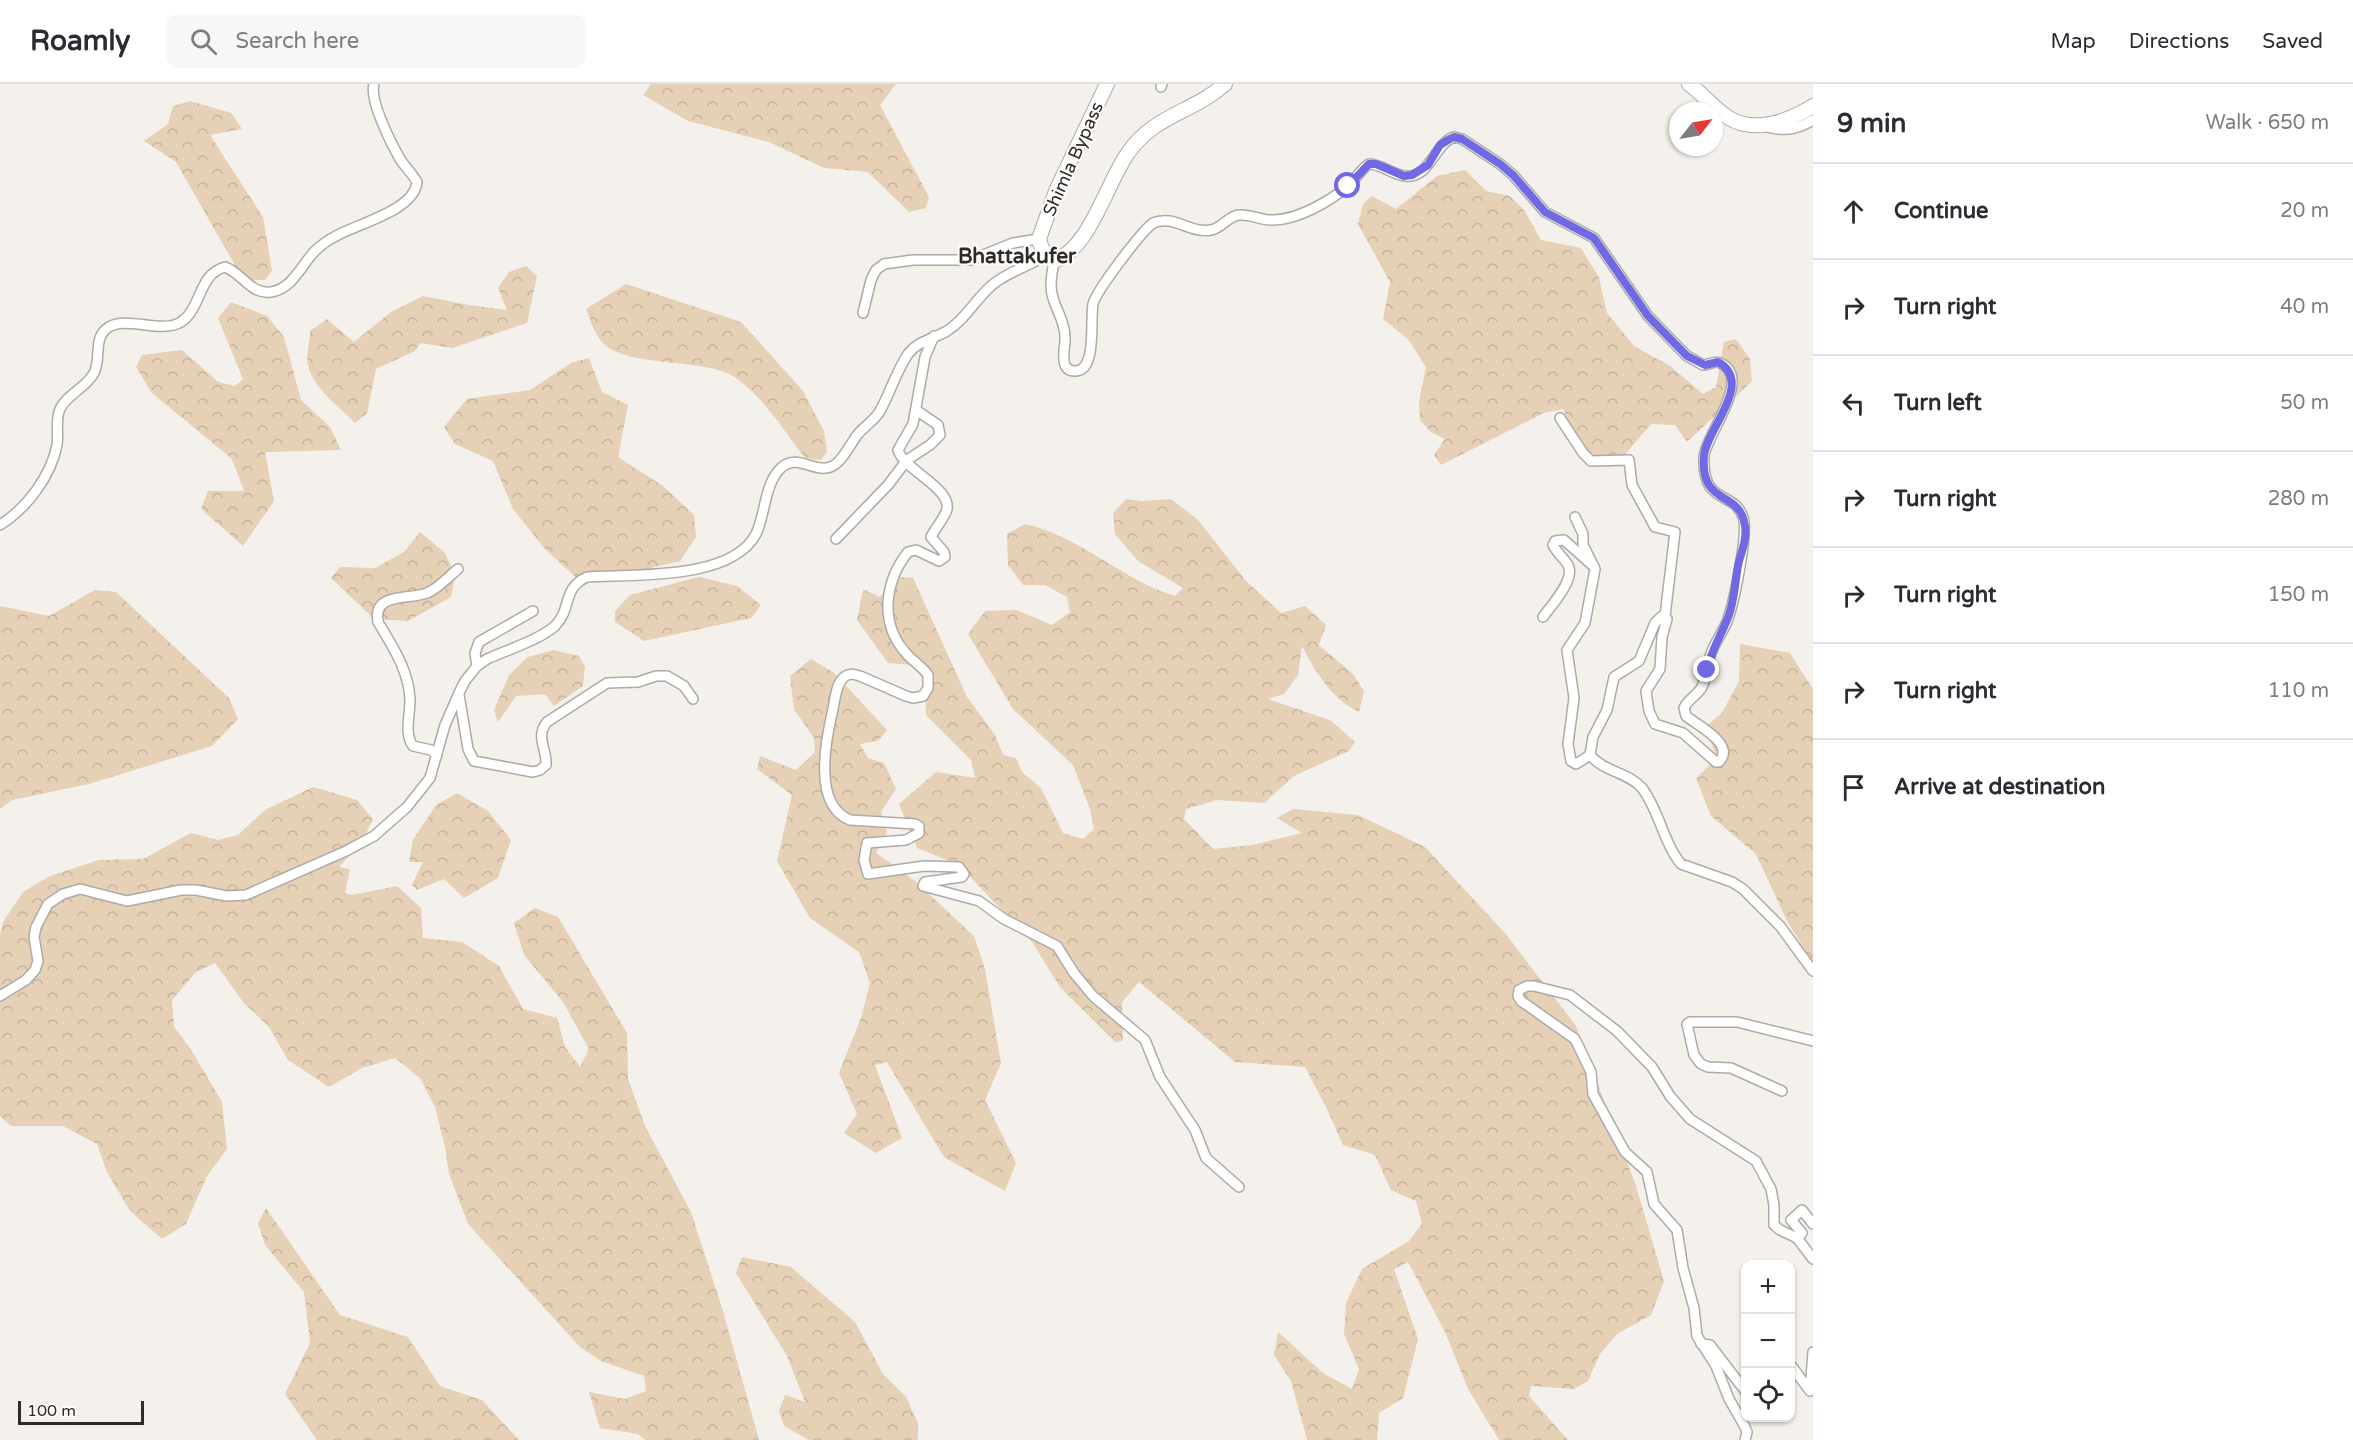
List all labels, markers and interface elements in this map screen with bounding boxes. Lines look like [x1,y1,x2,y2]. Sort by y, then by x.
search box [166,14,586,68]
text: Roamly [30,24,130,58]
icon: search [187,25,220,58]
text: Search here [235,28,359,54]
text: Map [2050,29,2096,54]
text: Directions [2129,29,2229,54]
text: Saved [2262,29,2323,54]
street label: Shimla Bypass [1038,98,1108,220]
north arrow [1669,102,1723,156]
text: 9 min [1837,108,1906,139]
text: Walk · 650 m [2206,111,2329,135]
route start [1334,172,1360,198]
icon: ahead [1837,195,1870,228]
text: Continue [1894,198,1989,224]
text: 20 m [2280,199,2329,223]
district label: Bhattakufer [958,244,1077,269]
icon: right [1837,291,1870,324]
text: Turn right [1894,294,1996,320]
text: 40 m [2280,295,2329,319]
icon: left [1837,387,1870,420]
text: Turn left [1894,390,1982,416]
text: 50 m [2280,391,2329,415]
icon: right [1837,483,1870,516]
text: Turn right [1894,486,1996,512]
text: 280 m [2268,487,2329,511]
icon: right [1837,579,1870,612]
text: Turn right [1894,582,1996,608]
text: 150 m [2268,583,2329,607]
route end [1693,656,1719,682]
icon: right [1837,675,1870,708]
text: Turn right [1894,678,1996,704]
text: 110 m [2268,679,2329,703]
icon: arrive [1837,771,1870,804]
text: Arrive at destination [1894,774,2105,800]
map controls [1741,1260,1795,1422]
button: + [1741,1260,1795,1314]
button: − [1741,1314,1795,1368]
button: locate [1741,1368,1795,1422]
scale bar [18,1398,144,1426]
text: 100 m [27,1401,76,1421]

